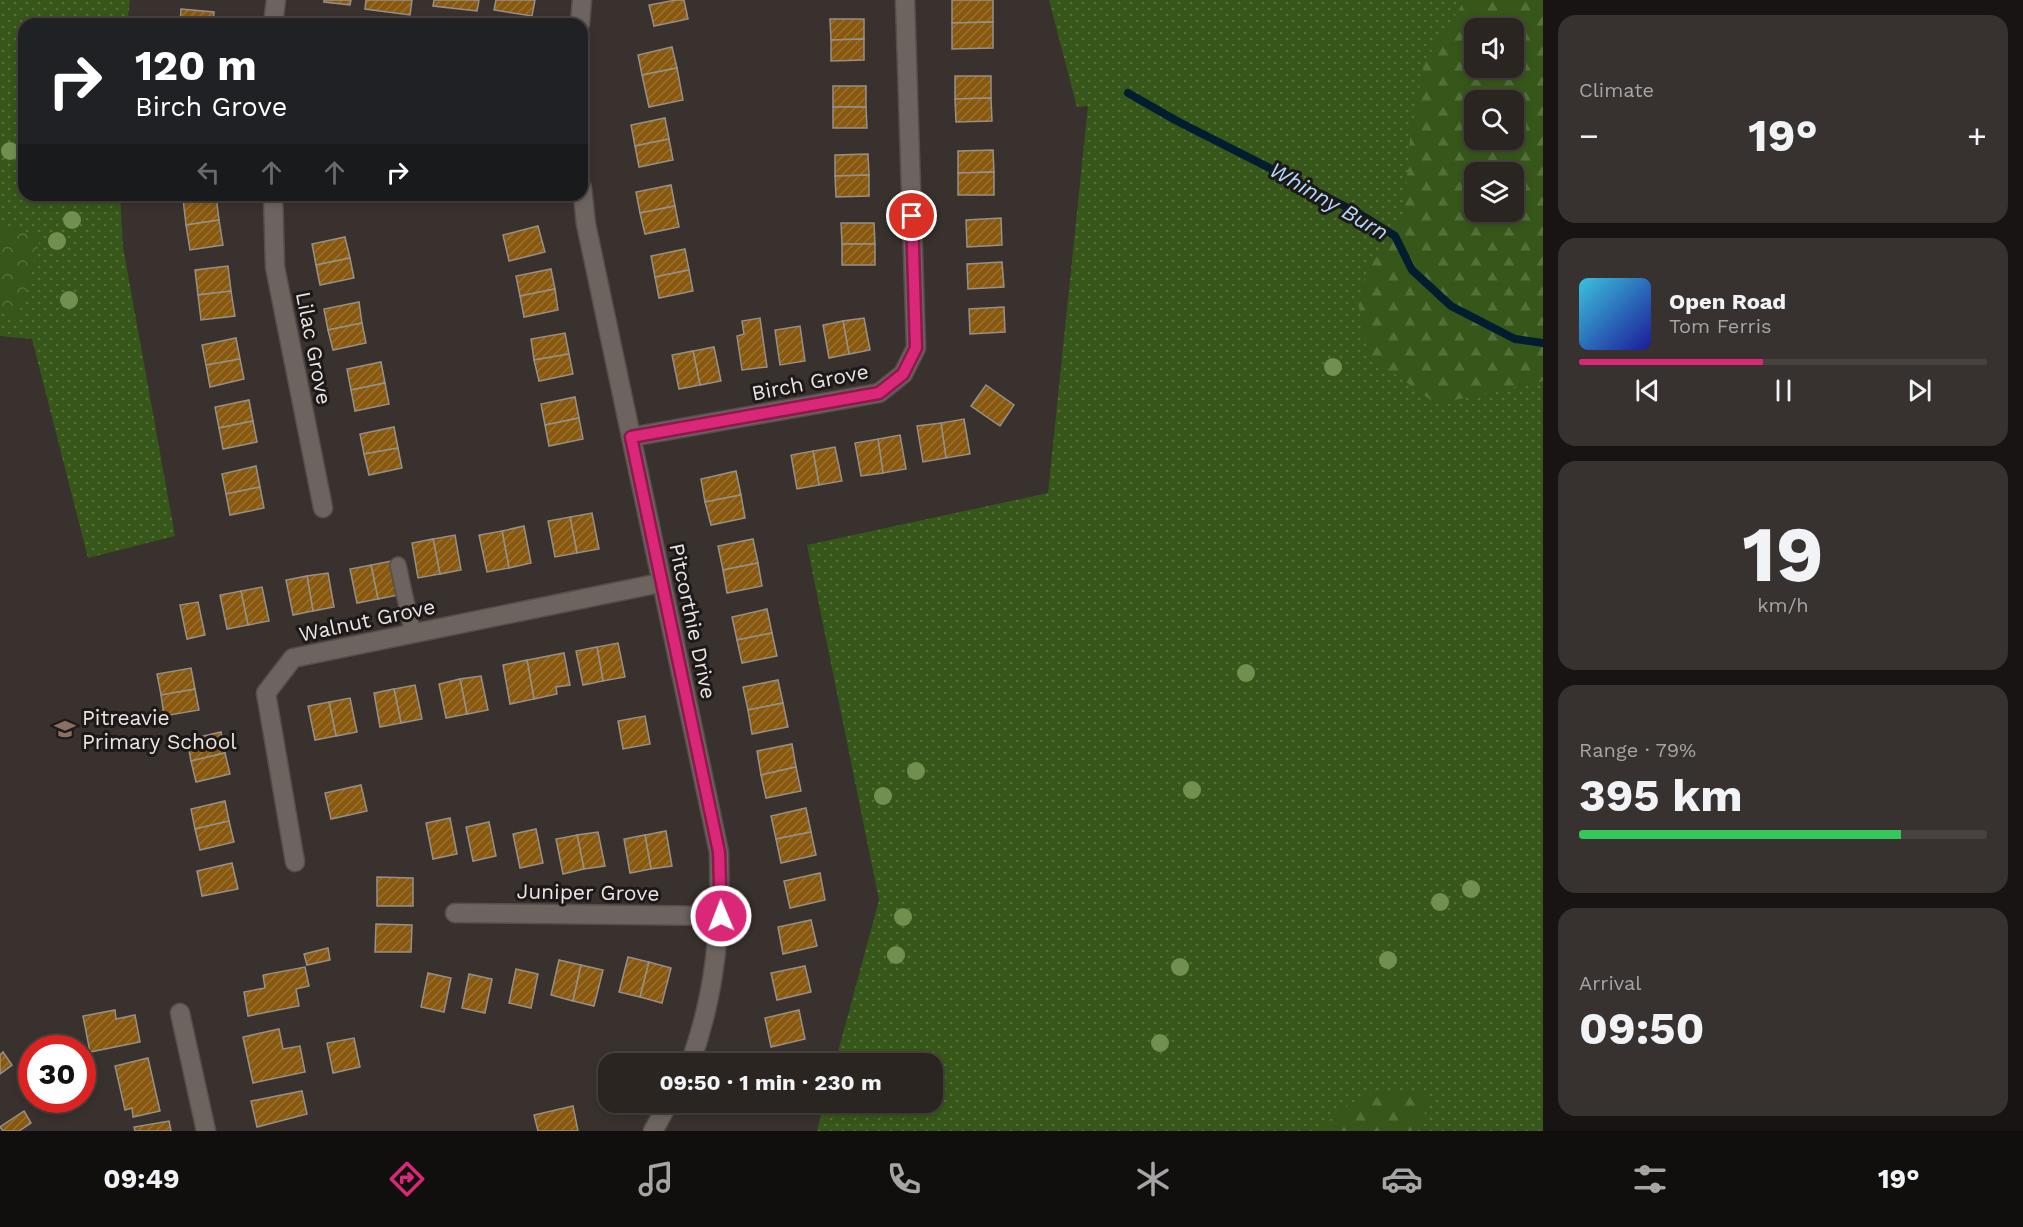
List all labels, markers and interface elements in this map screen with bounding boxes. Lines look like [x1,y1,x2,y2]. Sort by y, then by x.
map controls [1464,18,1524,222]
button: sound [1464,18,1524,78]
text: 120 m [135,41,257,90]
icon: right [36,42,114,120]
text: Climate [1579,78,1654,102]
button: search [1464,90,1524,150]
text: Birch Grove [135,91,287,123]
text: 19° [1748,109,1818,162]
text: − [1579,116,1599,155]
text: + [1967,116,1987,155]
icon: left [192,156,225,189]
icon: ahead [255,156,288,189]
icon: ahead [318,156,351,189]
icon: right [381,156,414,189]
water label: Whinny Burn [1265,157,1393,245]
button: layers [1464,162,1524,222]
pin [886,190,937,241]
icon: arrive [895,199,928,232]
street label: Lilac Grove [291,289,337,407]
text: Open Road [1669,289,1786,314]
text: Tom Ferris [1669,314,1772,338]
street label: Birch Grove [749,358,871,406]
icon: previous [1631,374,1664,407]
icon: pause [1767,374,1800,407]
icon: next [1903,374,1936,407]
text: 19 [1742,508,1824,600]
street label: Pitcorthie Drive [664,541,722,701]
street label: Walnut Grove [297,593,437,647]
text: km/h [1757,593,1809,617]
place label: Pitreavie Primary School [82,705,237,754]
school or university icon: Pitreavie Primary School [53,717,77,741]
text: Range · 79% [1579,738,1696,762]
text: 395 km [1579,769,1743,822]
street label: Juniper Grove [516,878,660,906]
position arrow [689,884,753,948]
text: Arrival [1579,971,1641,995]
text: 09:50 [1579,1002,1705,1055]
speed limit sign: 30 [18,1035,96,1113]
text: 09:50 · 1 min · 230 m [659,1070,882,1095]
icon: directions [386,1158,428,1200]
icon: music [635,1158,677,1200]
icon: phone [883,1158,925,1200]
icon: climate [1132,1158,1174,1200]
icon: car [1381,1158,1423,1200]
icon: filters [1629,1158,1671,1200]
text: 09:49 [103,1163,180,1195]
text: 19° [1878,1163,1920,1195]

